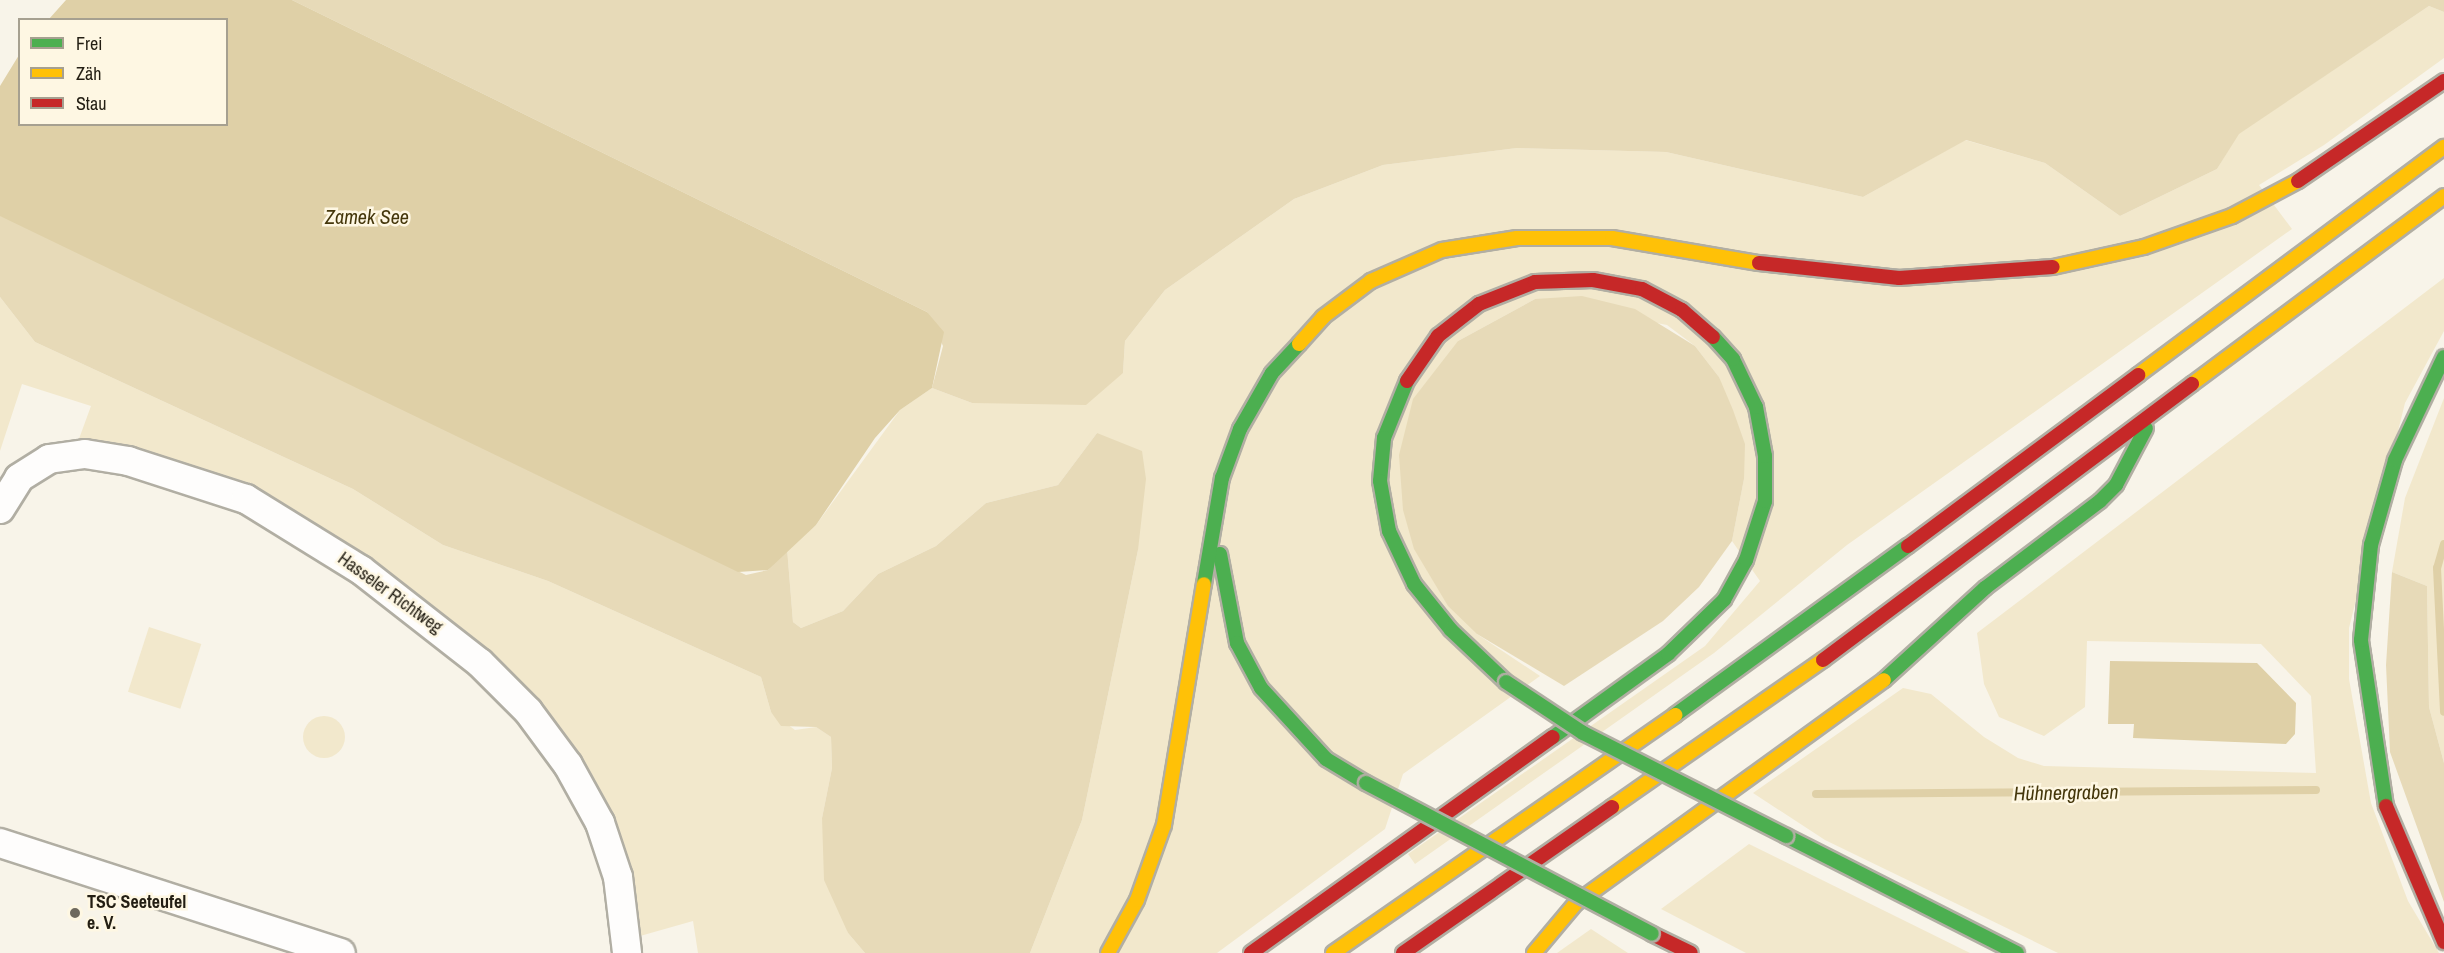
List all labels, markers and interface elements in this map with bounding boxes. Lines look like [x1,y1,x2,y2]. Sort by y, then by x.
legend [18,18,228,126]
text: Frei [76,31,102,56]
text: Zäh [76,61,101,86]
text: Stau [76,91,106,116]
water label: Zamek See [325,204,409,228]
street label: Hasseler Richtweg [334,548,446,638]
water label: Hühnergraben [2013,779,2119,805]
place label: TSC Seeteufel e. V. [87,892,186,934]
marker: TSC Seeteufel e. V. [68,906,82,920]

